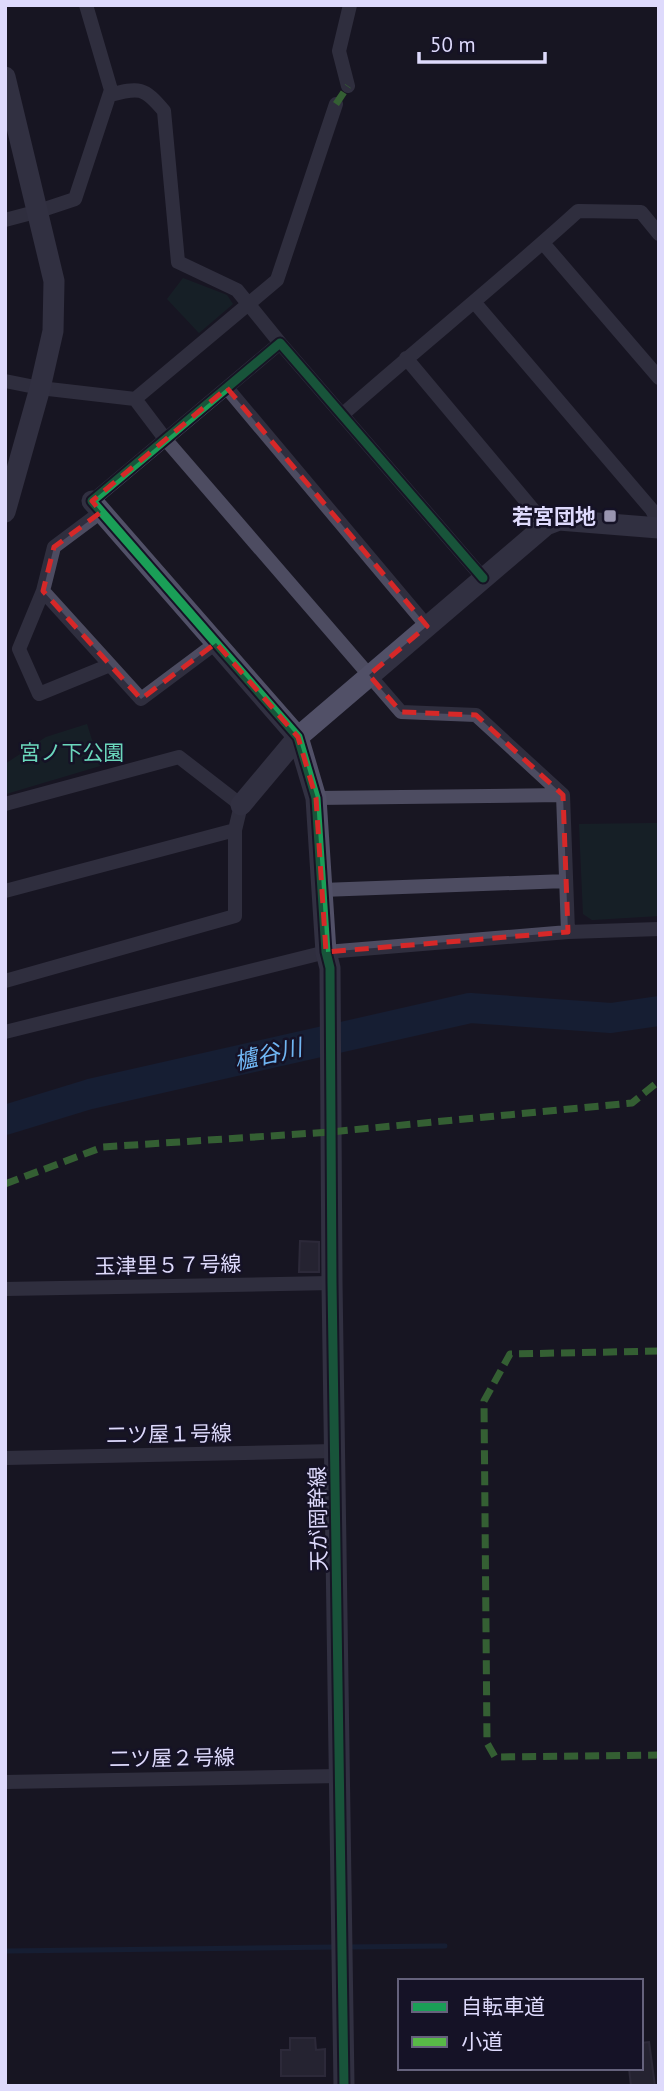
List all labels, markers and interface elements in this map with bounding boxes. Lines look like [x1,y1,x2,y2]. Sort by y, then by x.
scale bar [419,21,545,65]
text: 50 m [430,31,476,58]
place label: 若宮団地 [512,503,596,530]
marker: 若宮団地 [602,508,618,524]
park label: 宮ノ下公園 [20,739,125,766]
water label: 櫨谷川 [231,1031,308,1076]
street label: 玉津里５７号線 [94,1250,242,1280]
street label: 二ツ屋１号線 [106,1419,232,1449]
street label: 天が岡幹線 [304,1466,332,1572]
street label: 二ツ屋２号線 [109,1743,235,1773]
legend [398,1979,643,2070]
text: 自転車道 [461,1993,545,2020]
text: 小道 [461,2028,503,2055]

